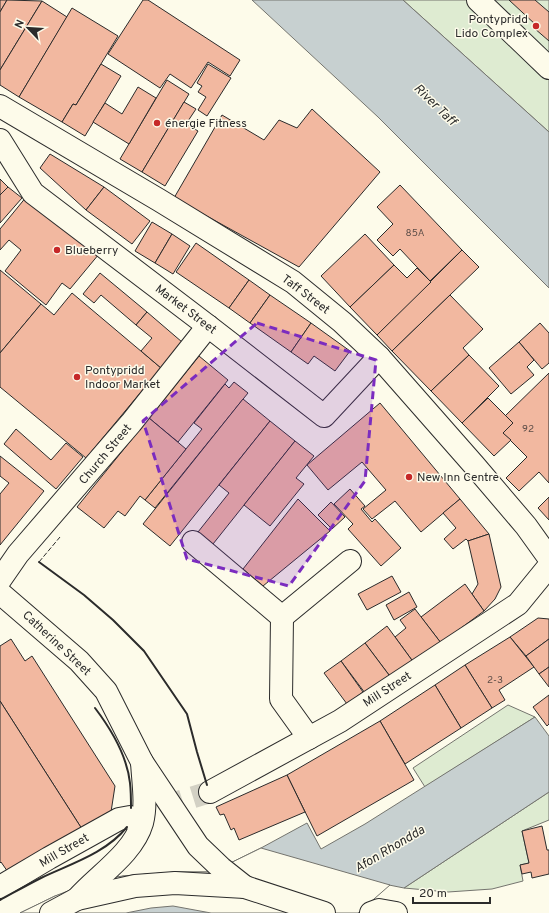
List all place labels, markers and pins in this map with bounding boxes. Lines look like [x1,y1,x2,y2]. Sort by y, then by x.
place label: Pontypridd Lido Complex [455,12,528,42]
marker: Pontypridd Lido Complex [531,21,541,31]
place label: énergie Fitness [165,116,247,132]
marker: énergie Fitness [152,118,162,128]
place label: Blueberry [65,243,118,259]
marker: Blueberry [52,245,62,255]
place label: Pontypridd Indoor Market [85,363,160,393]
marker: Pontypridd Indoor Market [72,372,82,382]
place label: New Inn Centre [417,470,499,486]
marker: New Inn Centre [404,472,414,482]

